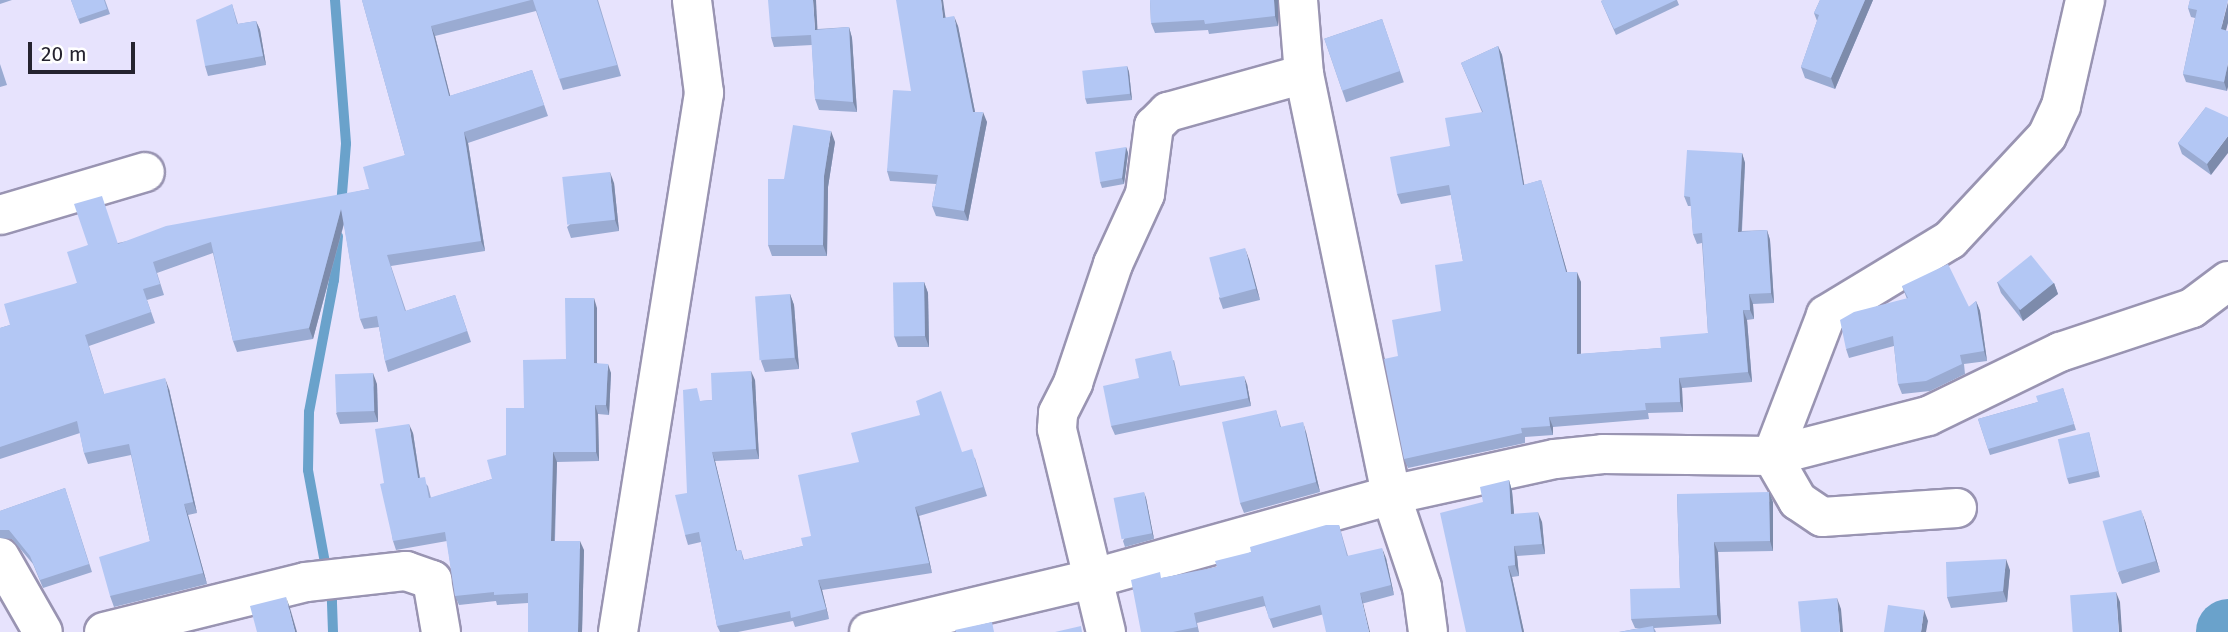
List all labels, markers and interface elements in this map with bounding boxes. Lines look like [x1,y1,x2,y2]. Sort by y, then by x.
scale bar [32,28,138,72]
text: 20 m [41,41,87,67]

